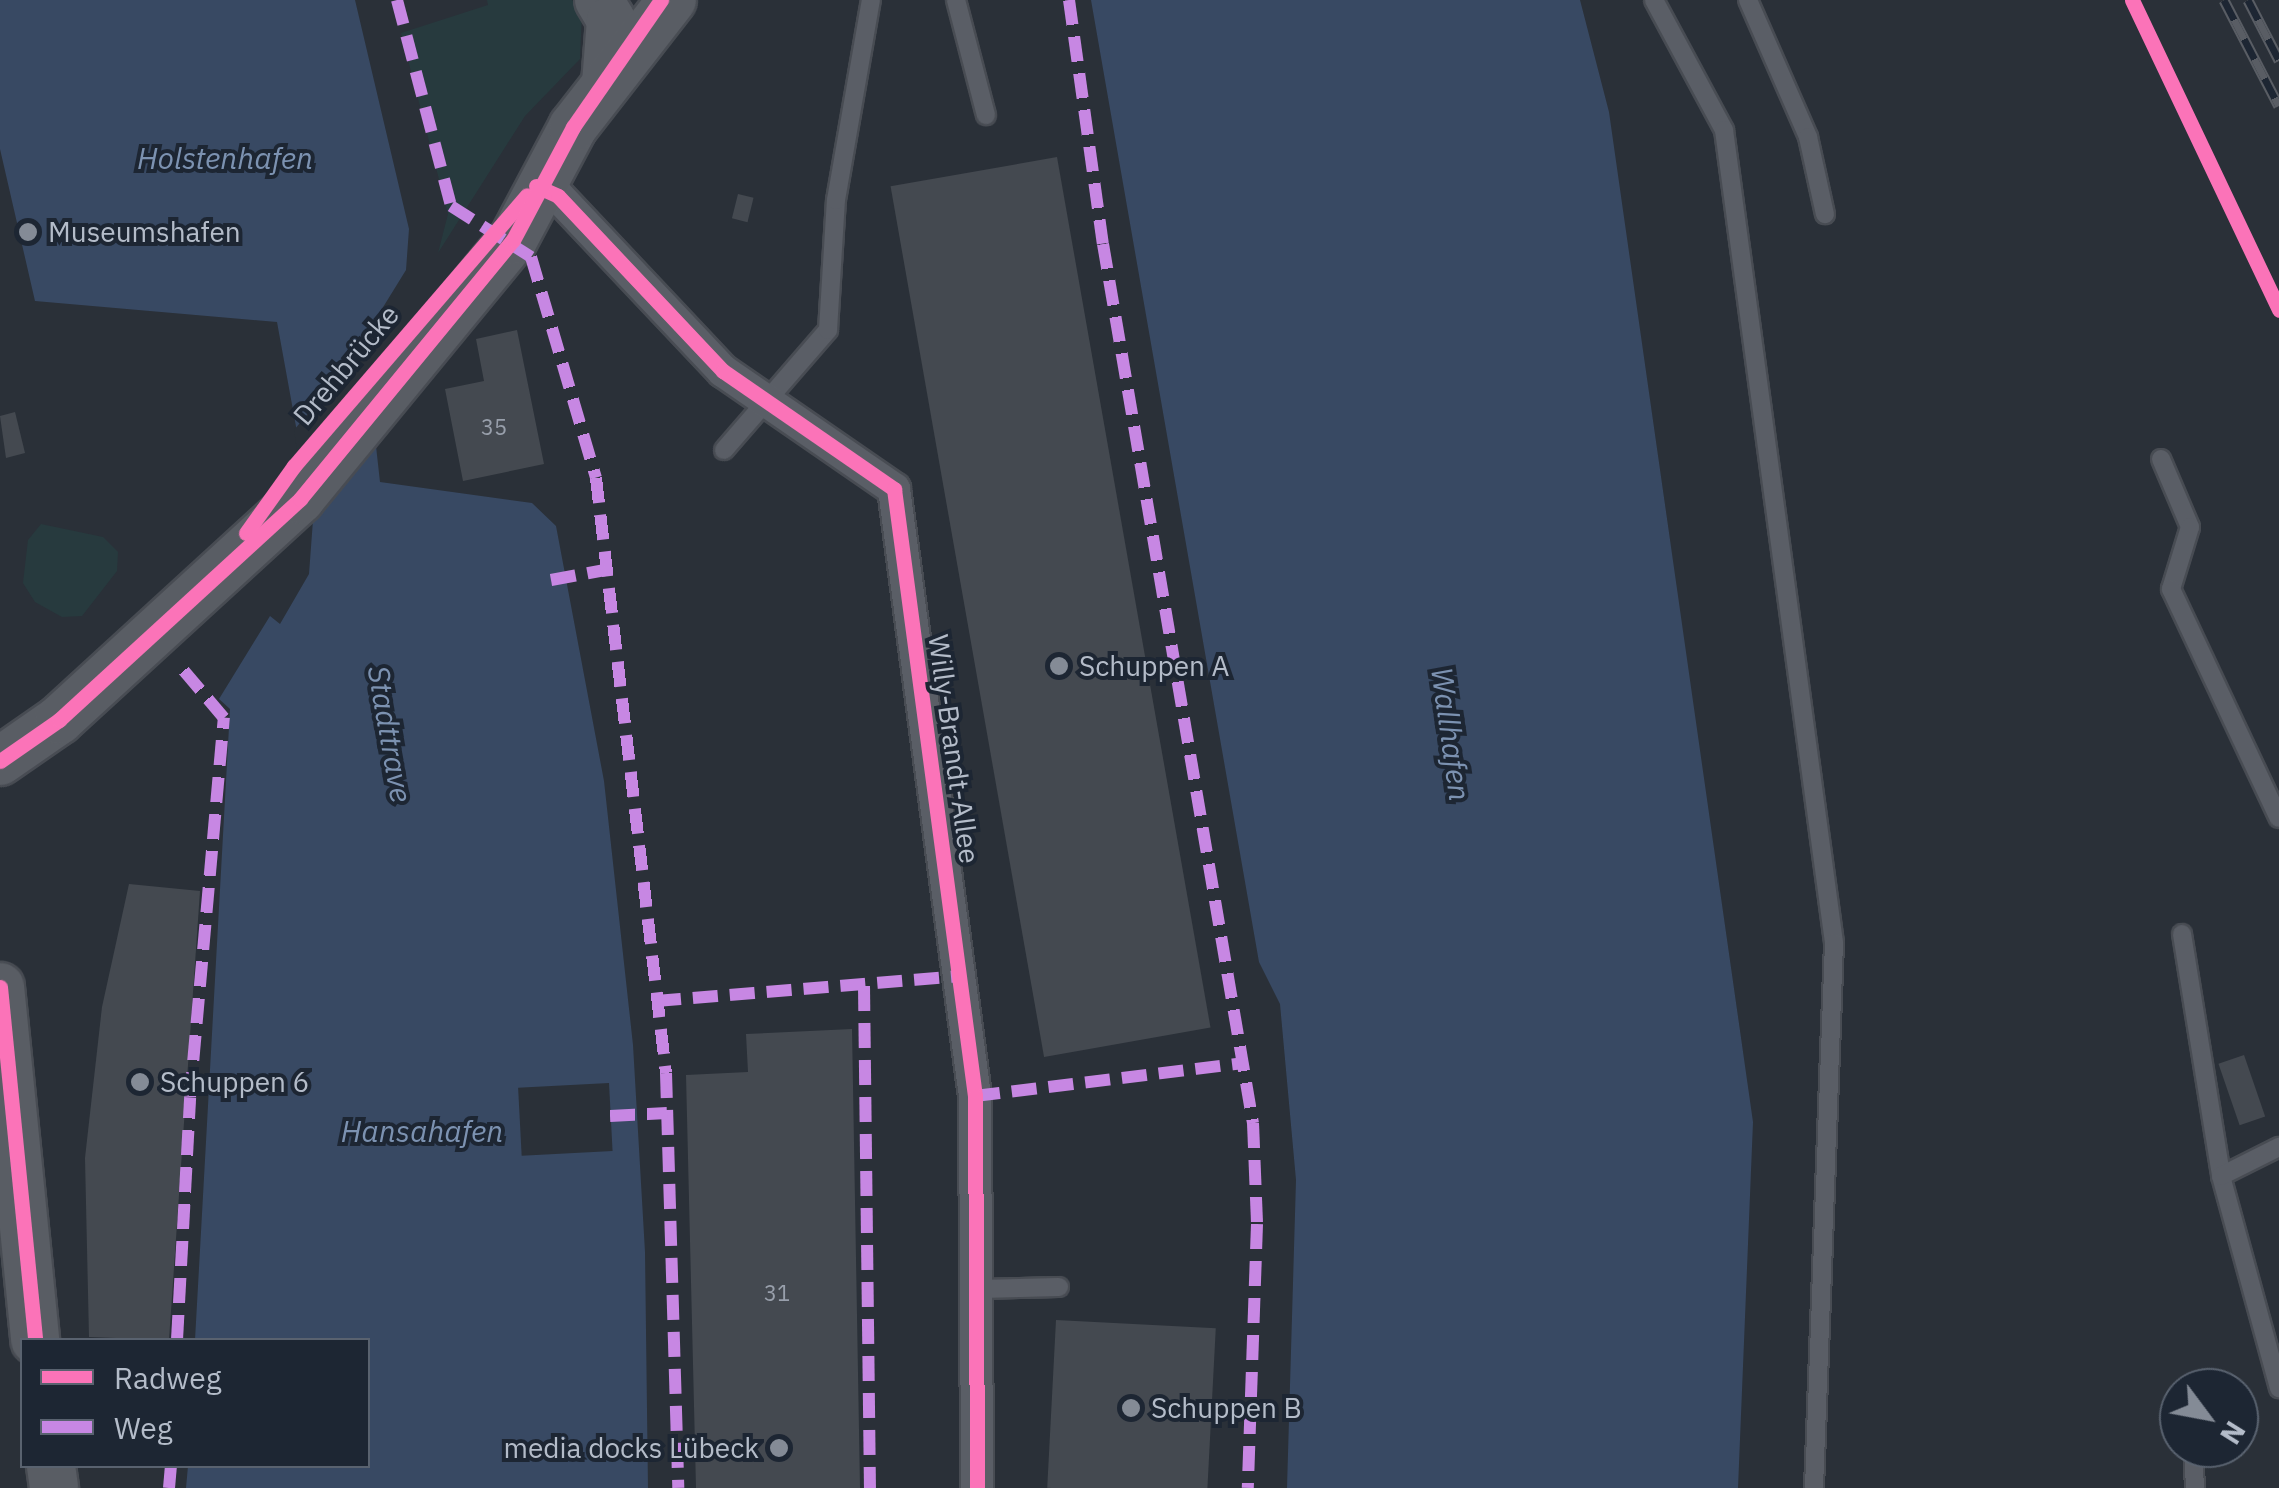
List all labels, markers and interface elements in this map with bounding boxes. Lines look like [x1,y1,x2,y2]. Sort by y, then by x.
water label: Holstenhafen [137,140,313,176]
place label: Museumshafen [48,215,241,249]
marker: Museumshafen [17,221,39,243]
street label: Drehbrücke [286,298,406,432]
house number: 35 [481,414,507,440]
street label: Willy-Brandt-Allee [921,632,987,866]
place label: Schuppen A [1079,649,1229,683]
marker: Schuppen A [1048,655,1070,677]
water label: Stadttrave [360,663,420,805]
water label: Wallhafen [1424,665,1478,803]
place label: Schuppen 6 [160,1065,309,1099]
marker: Schuppen 6 [129,1071,151,1093]
water label: Hansahafen [341,1113,503,1149]
house number: 31 [764,1280,790,1306]
legend [20,1338,370,1468]
text: Radweg [114,1358,222,1397]
north arrow [2159,1368,2259,1468]
place label: Schuppen B [1151,1391,1302,1425]
marker: Schuppen B [1120,1397,1142,1419]
text: Weg [114,1408,173,1447]
text: N [2212,1415,2254,1452]
place label: media docks Lübeck [504,1431,759,1465]
marker: media docks Lübeck [768,1437,790,1459]

